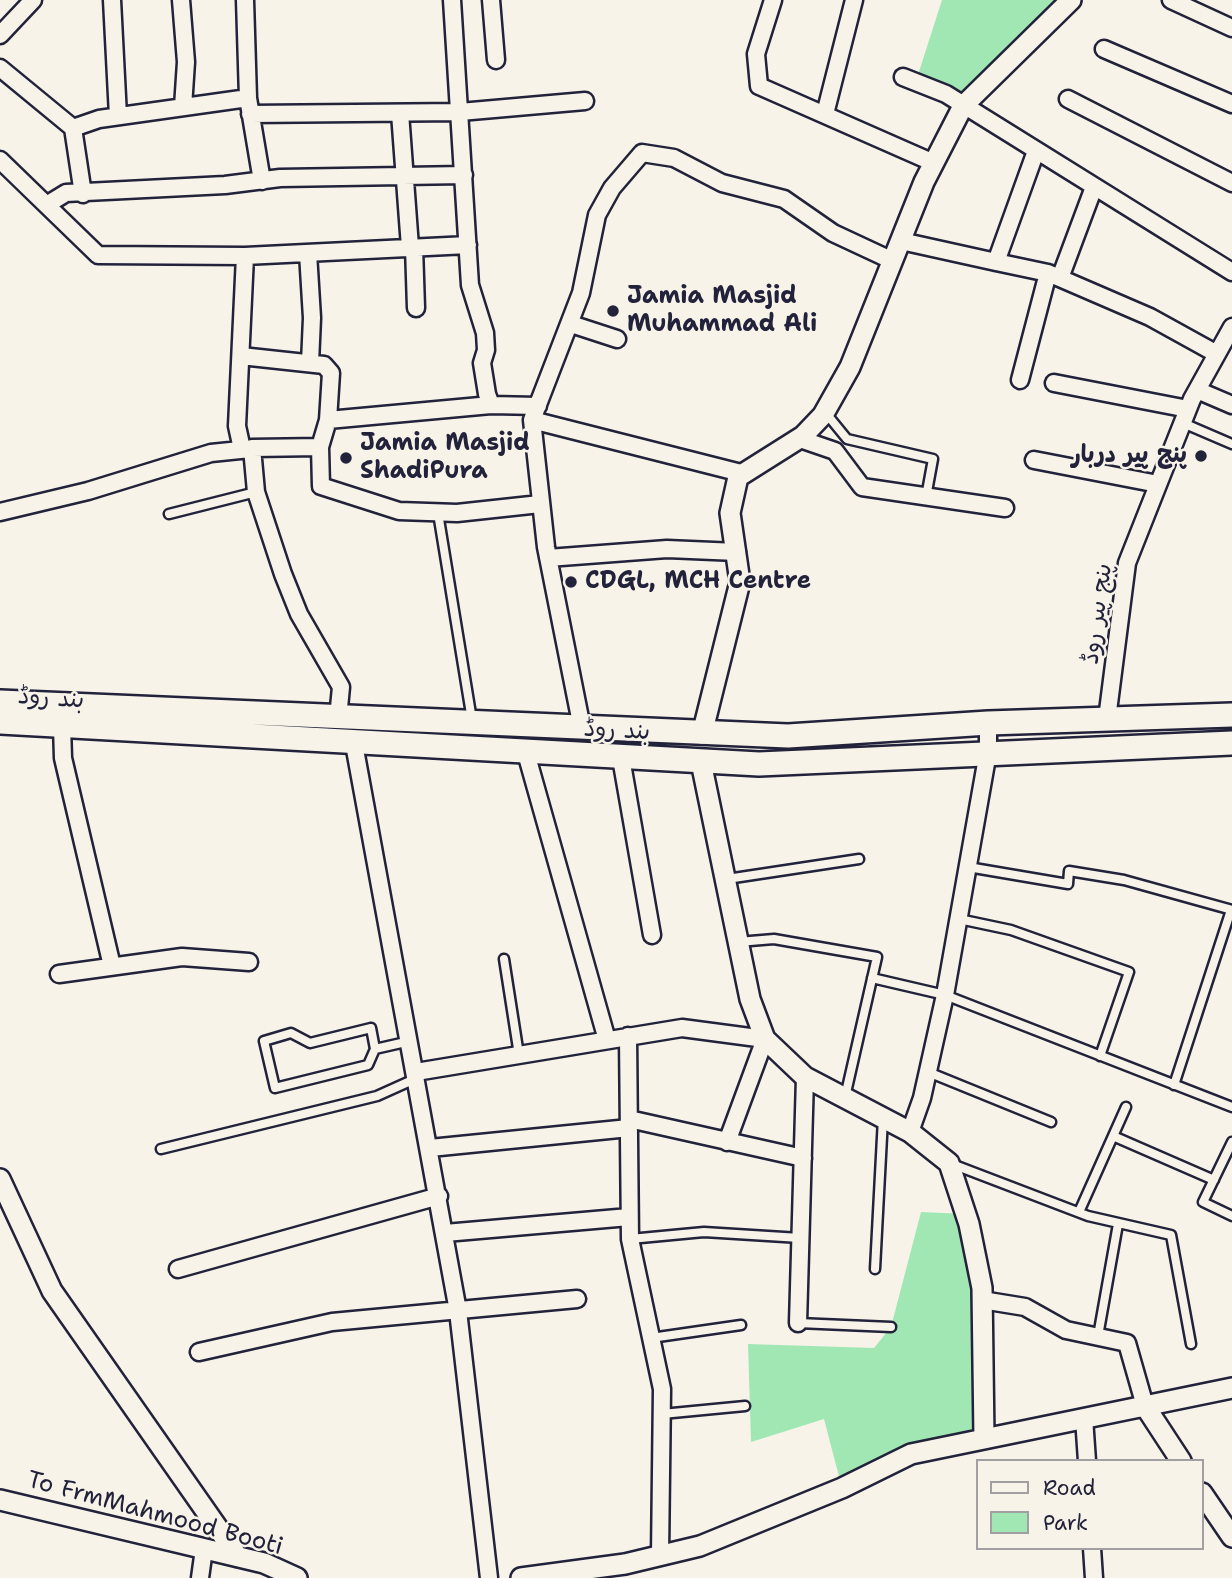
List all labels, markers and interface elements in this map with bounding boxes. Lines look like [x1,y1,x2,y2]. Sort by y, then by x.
place label: Jamia Masjid Muhammad Ali [627,283,817,339]
marker: Jamia Masjid Muhammad Ali [605,303,621,319]
place label: Jamia Masjid ShadiPura [360,430,530,486]
place label: پنج پیر دربار [1072,442,1187,470]
marker: پنج پیر دربار [1193,448,1209,464]
marker: Jamia Masjid ShadiPura [338,450,354,466]
street label: پنج پیر روڈ [1077,562,1119,666]
place label: CDGL, MCH Centre [585,568,811,596]
marker: CDGL, MCH Centre [563,574,579,590]
street label: بند روڈ [17,682,85,716]
street label: بند روڈ [583,715,651,747]
legend [976,1459,1204,1550]
street label: To FrmMahmood Booti [24,1466,286,1562]
text: Road [1043,1474,1096,1502]
text: Park [1043,1509,1088,1537]

